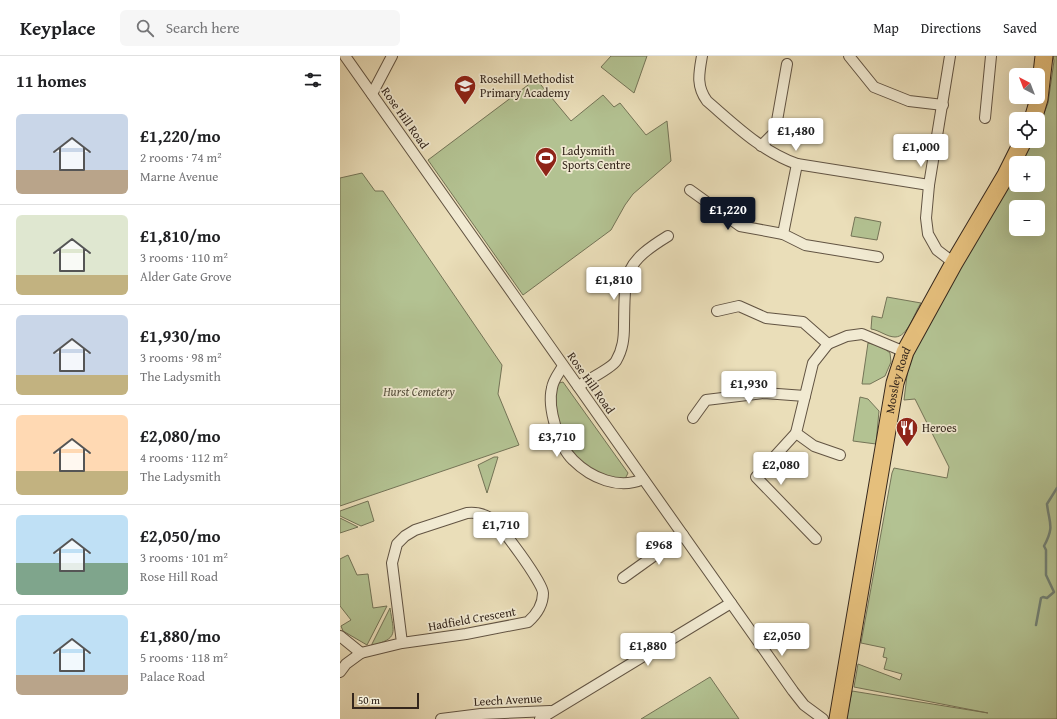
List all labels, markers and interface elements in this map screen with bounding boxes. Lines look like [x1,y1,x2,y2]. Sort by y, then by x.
search box [120,10,400,46]
text: Keyplace [20,14,96,42]
icon: search [134,17,156,39]
text: Search here [166,17,240,38]
text: Map [873,18,899,38]
text: Directions [921,18,981,38]
text: Saved [1003,18,1037,38]
text: 11 homes [16,68,87,93]
north arrow [1009,68,1045,104]
map controls [1009,68,1045,236]
icon: filters [302,69,324,91]
place label: Rosehill Methodist Primary Academy [480,70,575,101]
school or university icon: Rosehill Methodist Primary Academy [452,73,478,106]
street label: Rose Hill Road [378,83,433,153]
button: locate [1009,112,1045,148]
pin: £1,480 [763,118,829,152]
text: £1,480 [777,121,815,140]
text: £1,220/mo [140,123,221,148]
icon: home [48,130,96,178]
pin: £1,000 [888,134,954,168]
text: £1,000 [902,137,940,156]
place label: Ladysmith Sports Centre [562,142,631,173]
sports icon: Ladysmith Sports Centre [533,145,559,178]
text: 2 rooms · 74 m² [140,148,222,167]
button: + [1009,156,1045,192]
text: Marne Avenue [140,167,218,186]
pin: £1,220 [695,197,761,231]
text: £1,220 [709,200,747,219]
button: − [1009,200,1045,236]
text: £1,810/mo [140,223,221,248]
icon: home [48,231,96,279]
text: 3 rooms · 110 m² [140,248,228,267]
text: Alder Gate Grove [140,267,232,286]
pin: £1,810 [581,267,647,301]
text: £1,810 [595,270,633,289]
text: £1,930/mo [140,323,221,348]
icon: home [48,331,96,379]
street label: Mossley Road [881,343,915,415]
text: 3 rooms · 98 m² [140,348,222,367]
street label: Rose Hill Road [564,348,619,418]
text: The Ladysmith [140,367,221,386]
pin: £1,930 [716,371,782,405]
text: £1,930 [730,374,768,393]
park label: Hurst Cemetery [382,383,455,400]
restaurant icon: Heroes [894,415,920,448]
place label: Heroes [922,419,957,436]
text: £2,080/mo [140,423,221,448]
pin: £3,710 [524,424,590,458]
text: £3,710 [538,427,576,446]
icon: home [48,431,96,479]
text: 4 rooms · 112 m² [140,448,228,467]
pin: £2,080 [748,452,814,486]
text: £2,080 [762,455,800,474]
text: The Ladysmith [140,467,221,486]
pin: £1,710 [468,512,534,546]
text: £1,710 [482,515,520,534]
text: £2,050/mo [140,523,221,548]
icon: home [48,531,96,579]
pin: £968 [635,532,683,566]
text: £968 [646,535,672,554]
text: 3 rooms · 101 m² [140,548,228,567]
text: Rose Hill Road [140,567,218,586]
street label: Hadfield Crescent [427,602,518,635]
text: £1,880/mo [140,623,221,648]
pin: £2,050 [749,623,815,657]
text: £2,050 [763,626,801,645]
icon: home [48,631,96,679]
pin: £1,880 [615,633,681,667]
text: £1,880 [629,636,667,655]
text: 5 rooms · 118 m² [140,648,228,667]
text: Palace Road [140,667,205,686]
street label: Leech Avenue [473,689,543,710]
scale bar [352,691,419,710]
text: 50 m [358,692,380,708]

